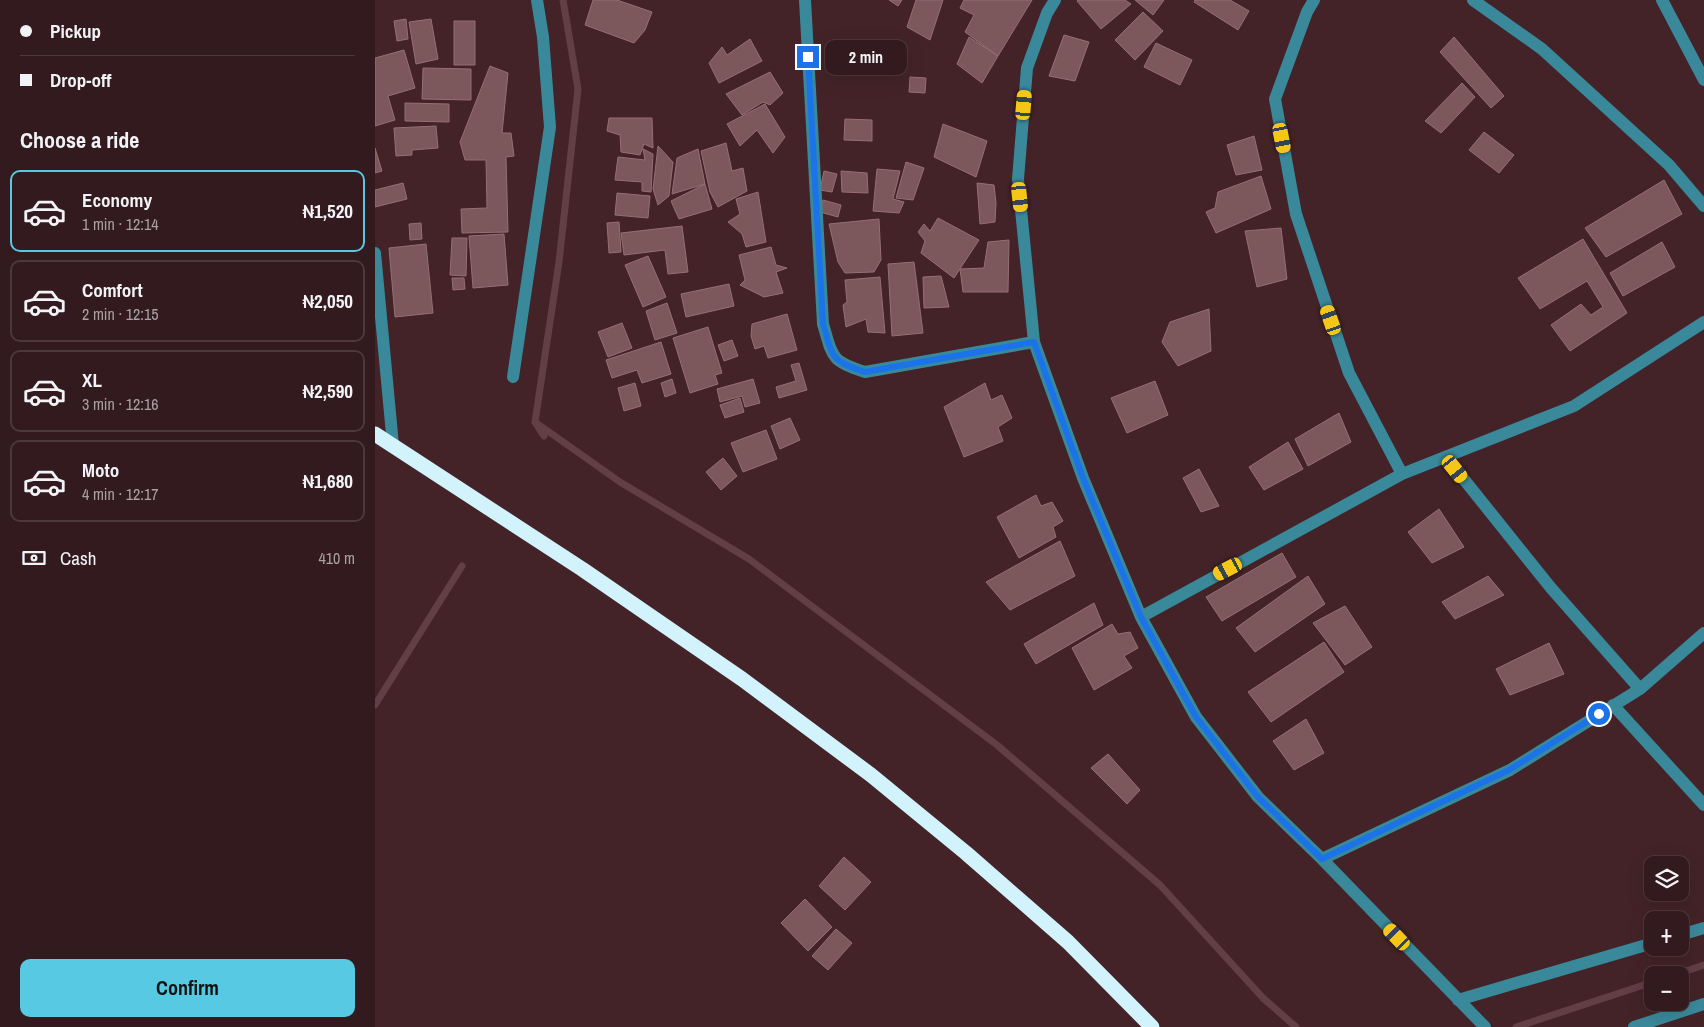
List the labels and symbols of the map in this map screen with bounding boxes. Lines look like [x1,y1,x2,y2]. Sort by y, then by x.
callout: 2 min [825,40,908,74]
route end [797,46,819,68]
car [1015,89,1032,121]
car [1271,122,1292,154]
car [1010,181,1029,213]
car [1319,303,1342,337]
car [1439,453,1470,485]
car [1211,555,1244,583]
route start [1588,703,1610,725]
car [1381,921,1412,953]

